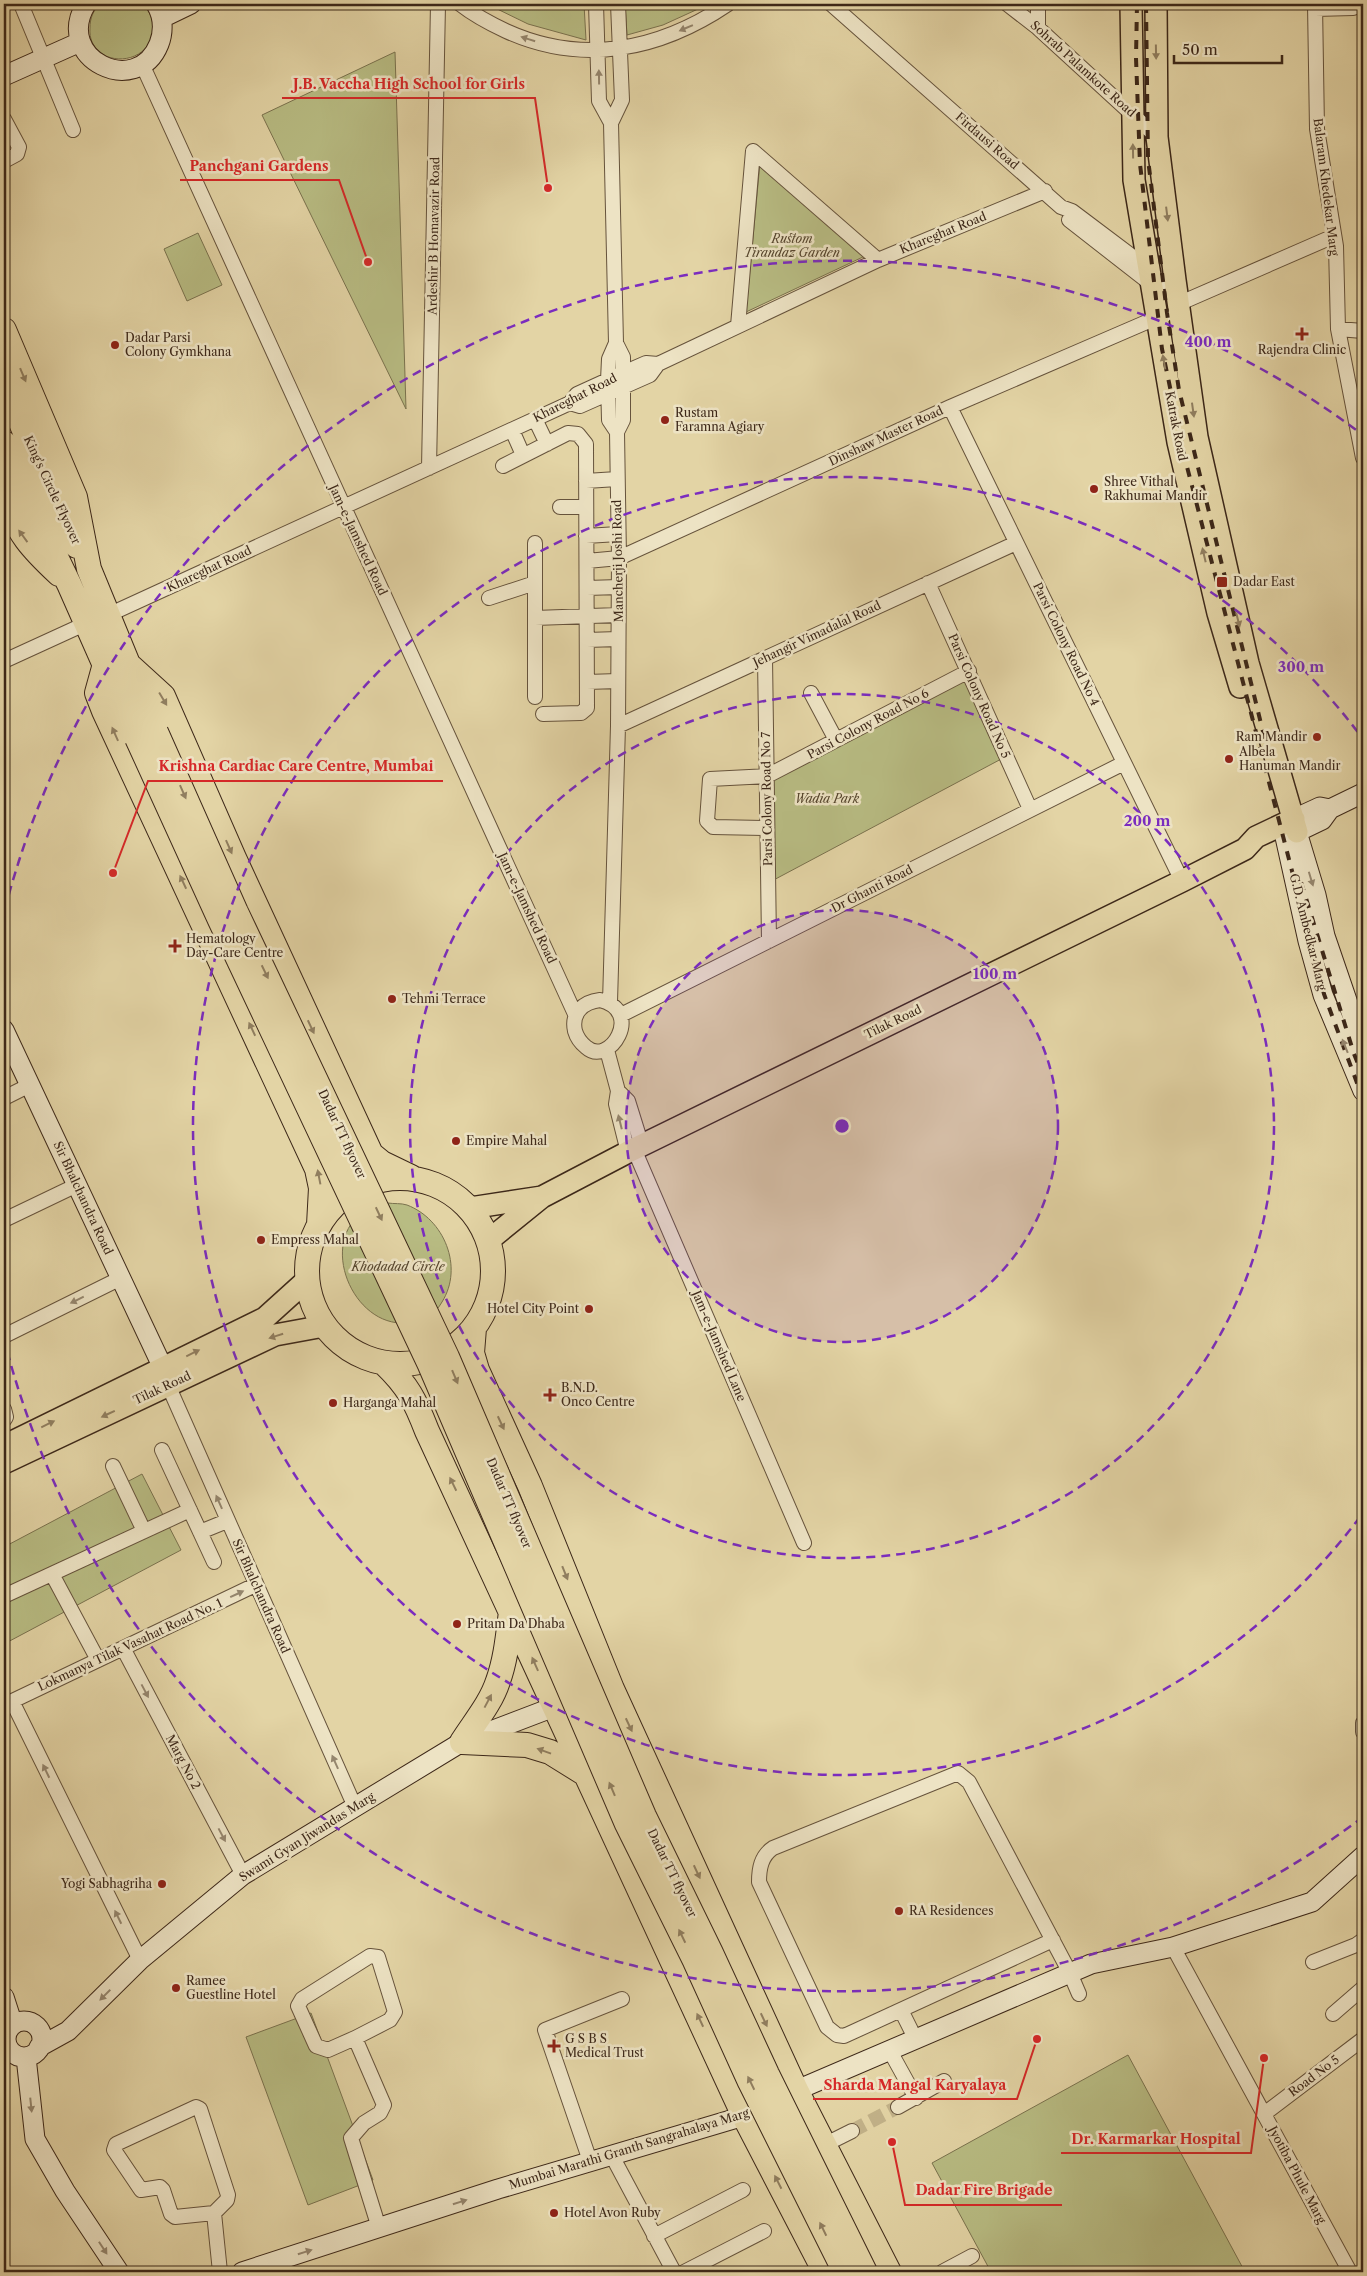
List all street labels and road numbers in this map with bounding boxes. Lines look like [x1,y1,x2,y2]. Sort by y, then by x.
street label: Sohrab Palamkote Road [1028,17,1140,120]
street label: Firdausi Road [953,109,1023,173]
street label: Balaram Khedekar Marg [1311,117,1342,257]
street label: Ardeshir B Homavazir Road [425,156,442,316]
street label: Khareghat Road [897,208,989,257]
street label: Khareghat Road [530,370,620,425]
street label: Katrak Road [1162,390,1191,463]
street label: Dinshaw Master Road [826,402,946,469]
street label: King's Circle Flyover [21,433,84,546]
street label: Jam-e-Jamshed Road [325,480,391,598]
street label: Mancherji Joshi Road [609,499,626,622]
street label: Khareghat Road [164,542,254,595]
street label: Parsi Colony Road No 4 [1030,580,1103,708]
street label: Jehangir Vimadalal Road [749,597,884,671]
street label: Parsi Colony Road No 5 [945,631,1014,761]
street label: Parsi Colony Road No 6 [804,685,931,762]
street label: Parsi Colony Road No 7 [758,732,775,866]
street label: Jam-e-Jamshed Road [494,848,560,966]
street label: Dr Ghanti Road [828,861,916,916]
street label: G.D. Ambedkar Marg [1287,872,1330,993]
street label: Tilak Road [862,1001,925,1042]
street label: Dadar TT flyover [315,1087,370,1181]
street label: Sir Bhalchandra Road [51,1139,117,1258]
street label: Jam-e-Jamshed Lane [688,1286,750,1404]
street label: Tilak Road [131,1367,194,1407]
street label: Dadar TT flyover [484,1455,535,1550]
street label: Sir Bhalchandra Road [229,1536,294,1656]
street label: Lokmanya Tilak Vasahat Road No. 1 [35,1595,225,1694]
street label: Marg No 2 [163,1732,204,1792]
street label: Swami Gyan Jiwandas Marg [236,1788,378,1885]
street label: Dadar TT flyover [644,1826,700,1920]
street label: Road No 5 [1285,2052,1342,2100]
street label: Mumbai Marathi Granth Sangrahalaya Marg [507,2105,751,2192]
street label: Jyotiba Phule Marg [1264,2122,1330,2227]

